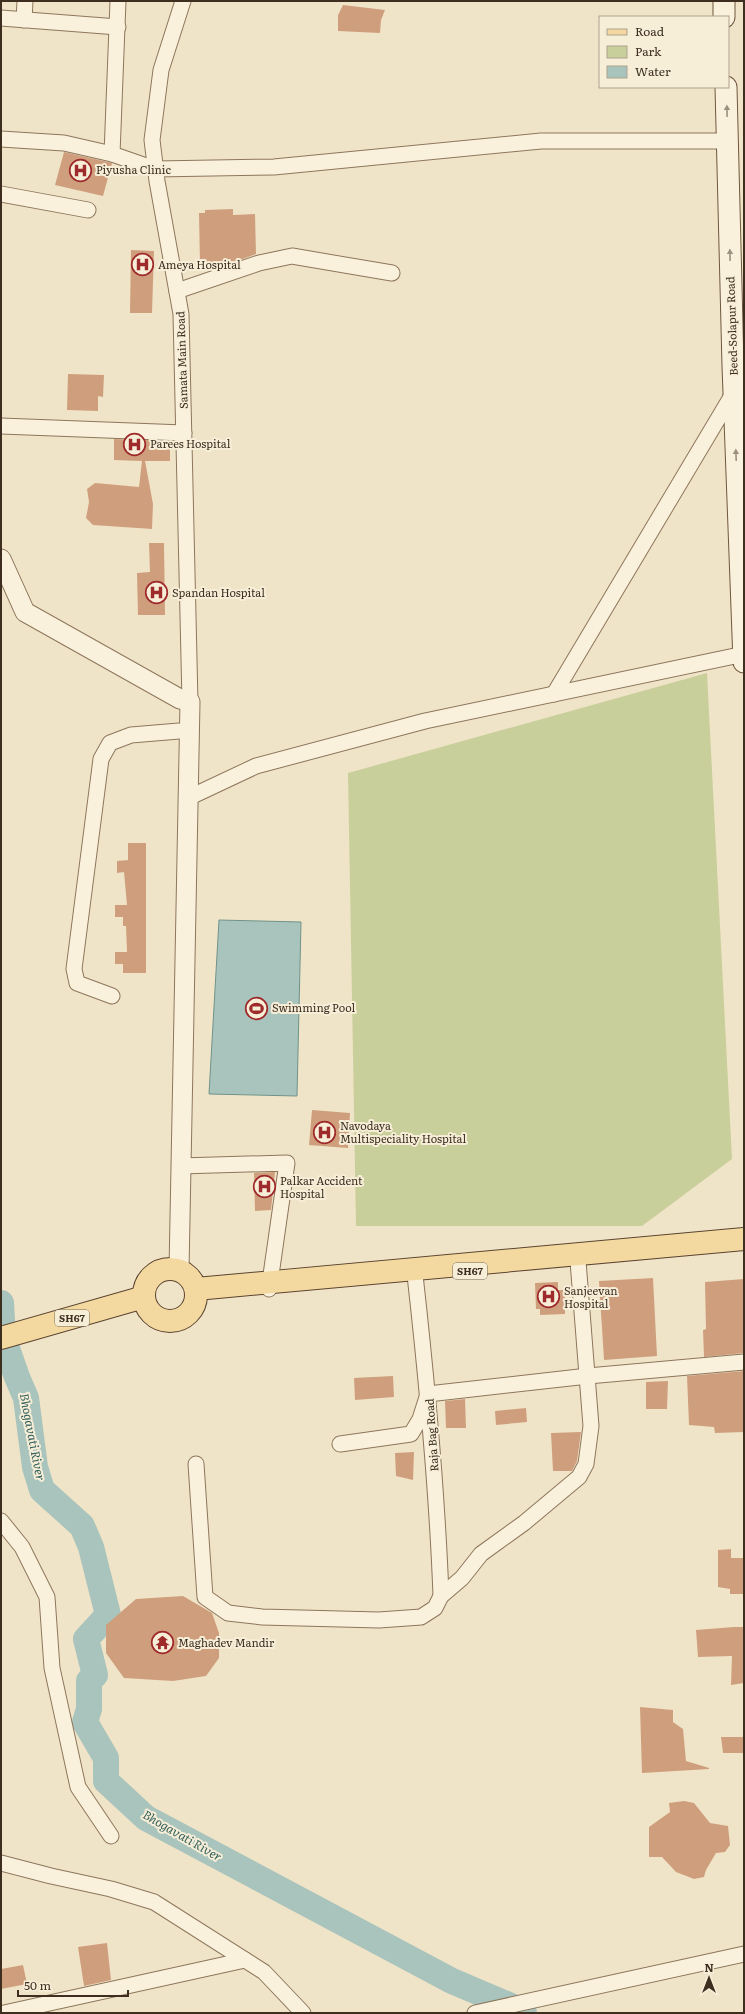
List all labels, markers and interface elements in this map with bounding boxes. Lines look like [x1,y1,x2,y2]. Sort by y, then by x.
legend [599,16,729,88]
text: Road [635,22,665,40]
text: Park [635,42,662,60]
text: Water [635,62,671,80]
one-way arrow [723,105,730,117]
hospital icon: Piyusha Clinic [67,157,93,183]
place label: Piyusha Clinic [96,161,172,177]
one-way arrow [727,249,734,261]
hospital icon: Ameya Hospital [129,252,155,278]
place label: Ameya Hospital [158,256,241,272]
street label: Beed-Solapur Road [721,276,741,376]
street label: Samata Main Road [171,311,191,409]
hospital icon: Parees Hospital [121,431,147,457]
place label: Parees Hospital [150,435,231,451]
one-way arrow [733,449,740,461]
hospital icon: Spandan Hospital [143,580,169,606]
place label: Spandan Hospital [172,584,265,600]
sports icon: Swimming Pool [243,995,269,1021]
place label: Swimming Pool [272,999,355,1015]
place label: Navodaya Multispeciality Hospital [340,1117,466,1146]
hospital icon: Navodaya Multispeciality Hospital [311,1119,337,1145]
place label: Palkar Accident Hospital [280,1172,363,1201]
hospital icon: Palkar Accident Hospital [252,1174,278,1200]
road number: SH67 [453,1263,487,1279]
place label: Sanjeevan Hospital [564,1282,618,1311]
hospital icon: Sanjeevan Hospital [536,1284,562,1310]
road number: SH67 [55,1310,89,1326]
water label: Bhogavati River [16,1392,50,1482]
street label: Raja Bag Road [420,1398,442,1472]
temple icon: Maghadev Mandir [150,1630,176,1656]
place label: Maghadev Mandir [178,1634,275,1650]
water label: Bhogavati River [140,1805,226,1865]
north arrow [689,1958,729,1998]
text: N [704,1959,714,1975]
scale bar [18,1972,128,1998]
text: 50 m [24,1976,51,1994]

